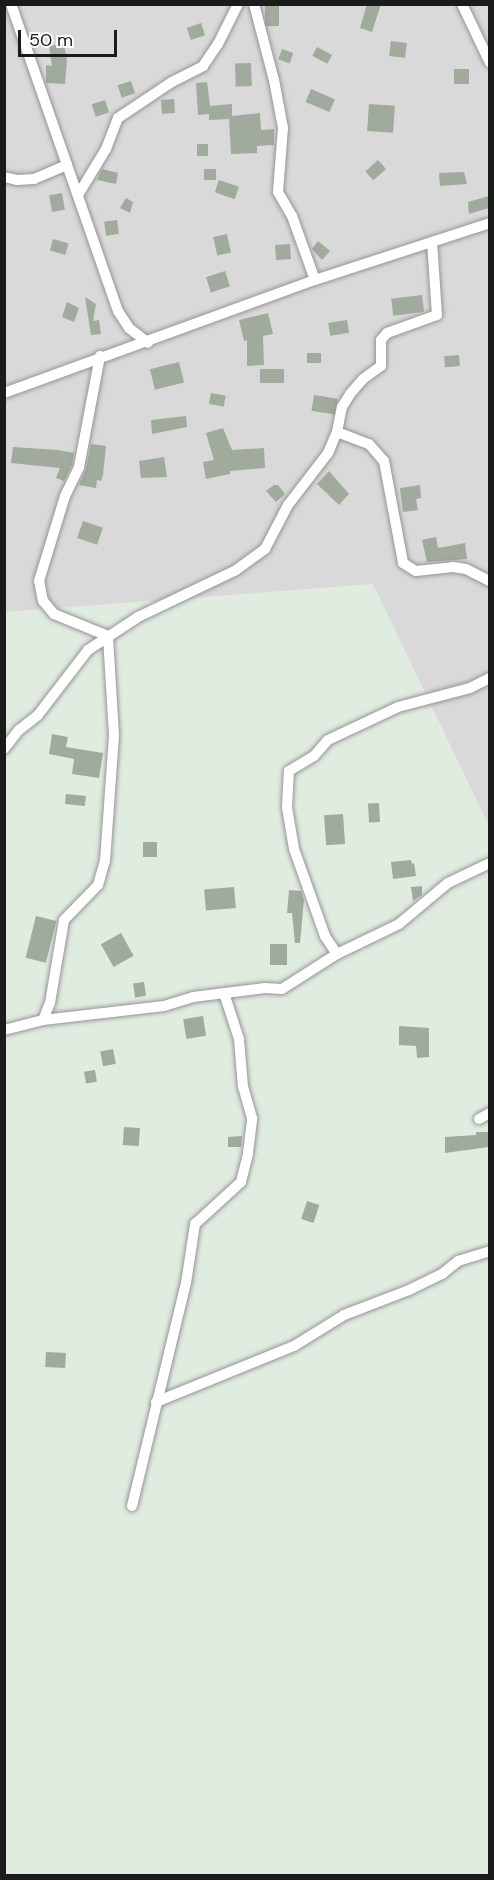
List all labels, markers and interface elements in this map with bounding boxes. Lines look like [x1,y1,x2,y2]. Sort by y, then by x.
scale bar [21,18,120,56]
text: 50 m [29,28,73,52]

